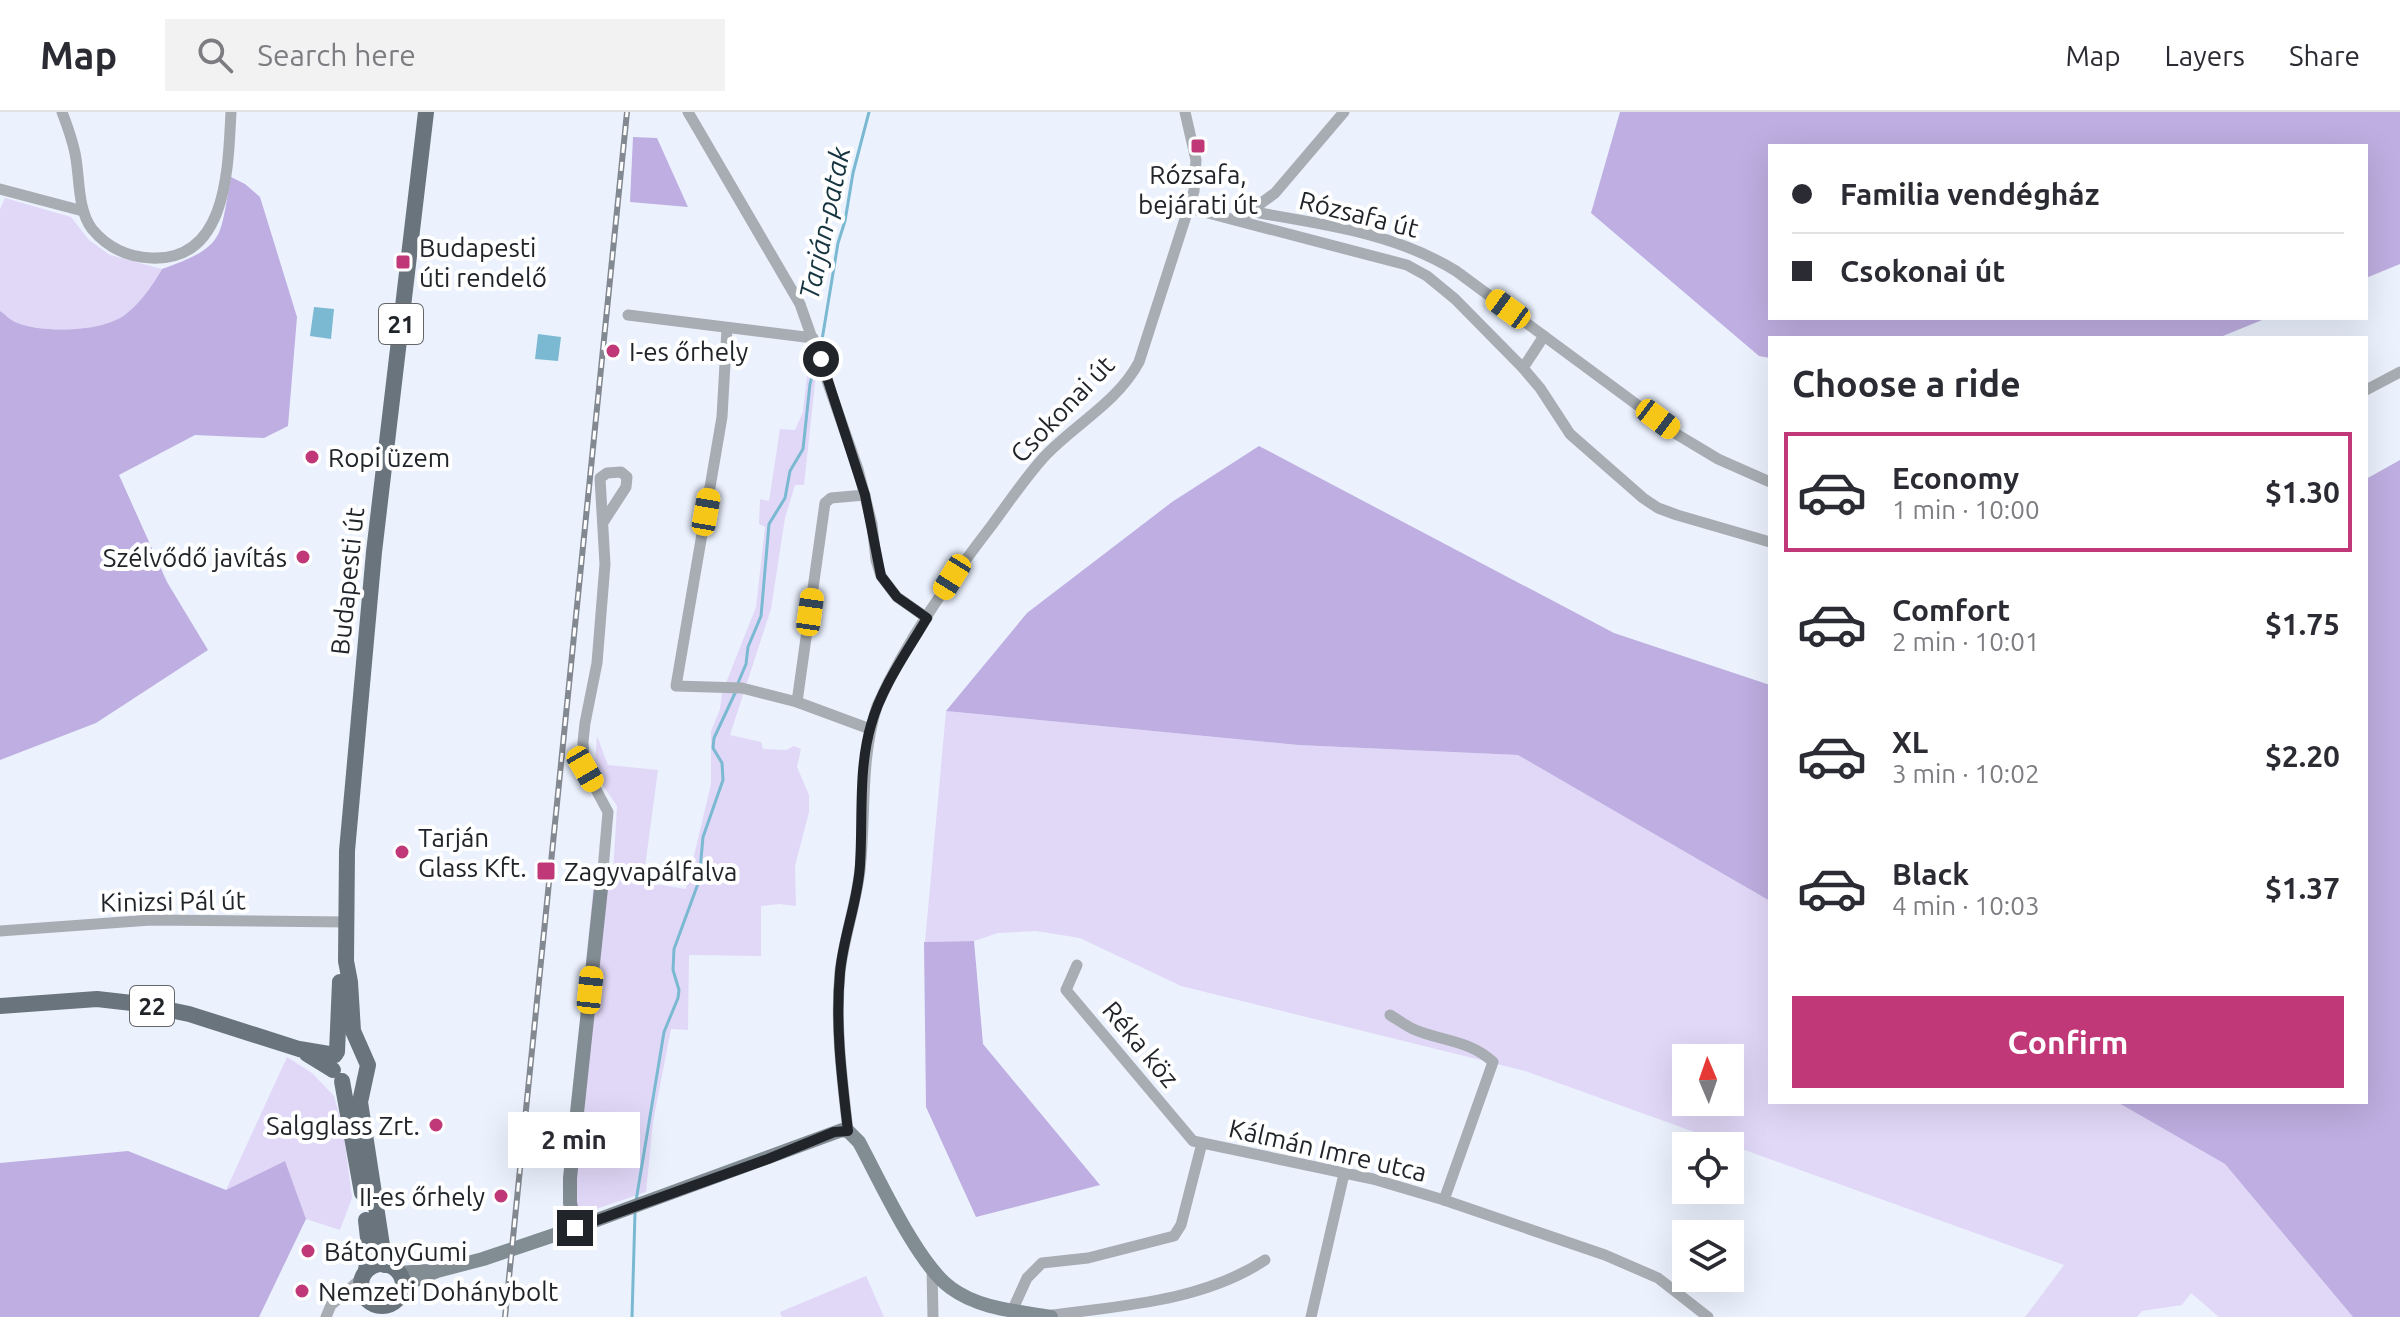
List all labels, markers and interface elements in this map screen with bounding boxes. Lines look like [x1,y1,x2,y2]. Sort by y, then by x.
search box [165,19,725,91]
icon: search [193,33,237,77]
text: Map [40,34,117,76]
text: Search here [257,38,416,72]
text: Map [2065,40,2121,71]
text: Layers [2165,40,2245,71]
text: Share [2289,40,2360,71]
marker: Rózsafa, bejárati út [1189,137,1207,155]
water label: Tarján-patak [793,143,855,302]
place label: Rózsafa, bejárati út [1138,160,1258,219]
text: Familia vendégház [1840,177,2099,211]
street label: Rózsafa út [1296,185,1422,243]
place label: Budapesti úti rendelő [419,233,547,292]
marker: Budapesti úti rendelő [394,253,412,271]
text: Csokonai út [1840,254,2005,288]
car [1482,285,1534,333]
road number: 21 [379,304,423,344]
place label: I-es őrhely [629,337,748,366]
route start [803,341,839,377]
marker: I-es őrhely [604,342,622,360]
street label: Csokonai út [1004,350,1120,468]
text: Choose a ride [1792,363,2021,404]
car [1632,395,1684,443]
place label: Ropi üzem [328,443,450,472]
marker: Ropi üzem [303,448,321,466]
icon: car [1796,456,1868,528]
text: Economy [1892,461,2019,495]
text: $1.30 [2265,475,2340,509]
car [690,486,722,538]
text: 1 min · 10:00 [1892,495,2040,524]
street label: Budapesti út [325,506,369,656]
place label: Szélvődő javítás [103,543,287,572]
marker: Szélvődő javítás [294,548,312,566]
car [929,550,975,604]
car [795,587,825,637]
icon: car [1796,588,1868,660]
text: Comfort [1892,593,2010,627]
text: $1.75 [2265,607,2340,641]
text: 2 min · 10:01 [1892,627,2040,656]
icon: car [1796,720,1868,792]
text: XL [1892,725,1928,759]
text: $2.20 [2265,739,2340,773]
car [563,742,607,796]
text: 3 min · 10:02 [1892,759,2040,788]
place label: Tarján Glass Kft. [418,823,527,882]
marker: Tarján Glass Kft. [393,843,411,861]
icon: car [1796,852,1868,924]
place label: Zagyvapálfalva [564,857,737,886]
text: Black [1892,857,1969,891]
marker: Zagyvapálfalva [535,860,557,882]
text: $1.37 [2265,871,2340,905]
street label: Kinizsi Pál út [100,885,246,917]
text: 4 min · 10:03 [1892,891,2040,920]
car [576,965,604,1015]
road number: 22 [130,986,174,1026]
street label: Réka köz [1097,995,1185,1093]
button: Confirm [1792,996,2344,1088]
north arrow [1672,1044,1744,1116]
map controls [1672,1044,1744,1292]
place label: Salgglass Zrt. [266,1111,420,1140]
callout: 2 min [509,1112,641,1168]
street label: Kálmán Imre utca [1226,1113,1430,1187]
marker: Salgglass Zrt. [427,1116,445,1134]
text: 2 min [541,1125,607,1154]
button: locate [1672,1132,1744,1204]
place label: II-es őrhely [359,1182,485,1211]
marker: II-es őrhely [492,1187,510,1205]
route end [557,1210,593,1246]
button: layers [1672,1220,1744,1292]
place label: BátonyGumi [324,1237,467,1266]
marker: BátonyGumi [299,1242,317,1260]
place label: Nemzeti Dohánybolt [318,1277,558,1306]
marker: Nemzeti Dohánybolt [293,1282,311,1300]

